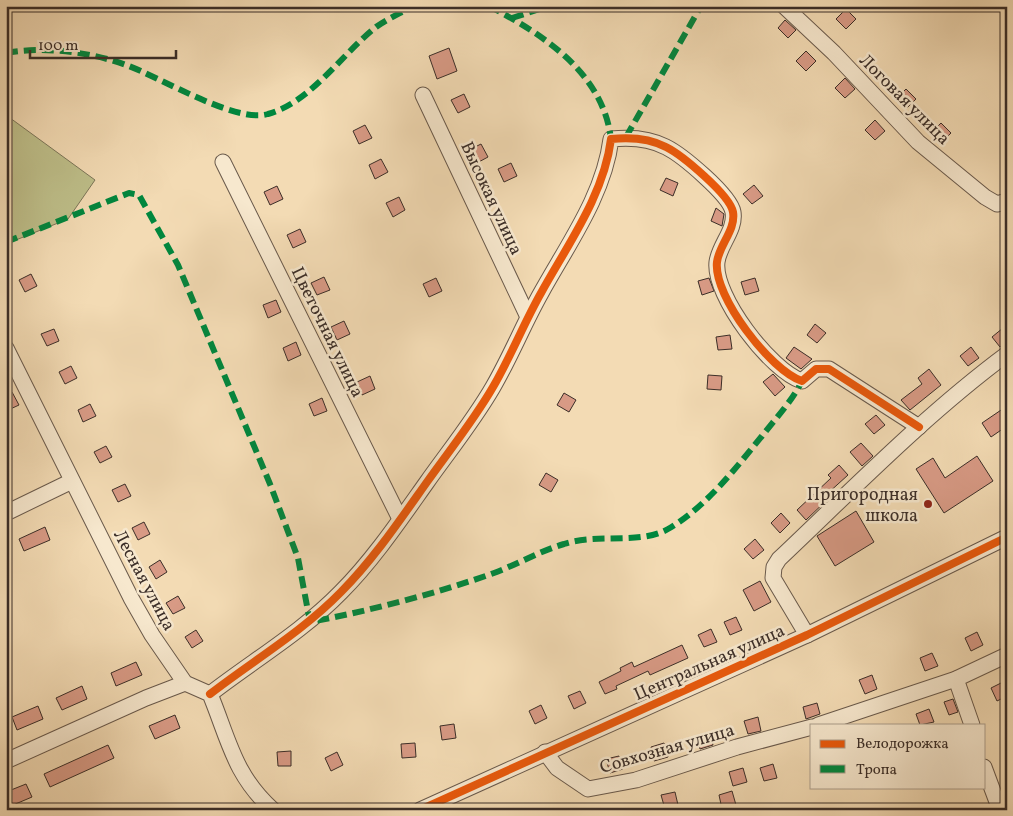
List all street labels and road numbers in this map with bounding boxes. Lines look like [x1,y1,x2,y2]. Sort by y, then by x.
street label: Логовая улица [853,49,955,151]
street label: Высокая улица [453,138,528,260]
street label: Цветочная улица [284,263,369,402]
street label: Лесная улица [107,526,181,636]
street label: Центральная улица [630,619,789,708]
street label: Совхозная улица [597,718,738,781]

